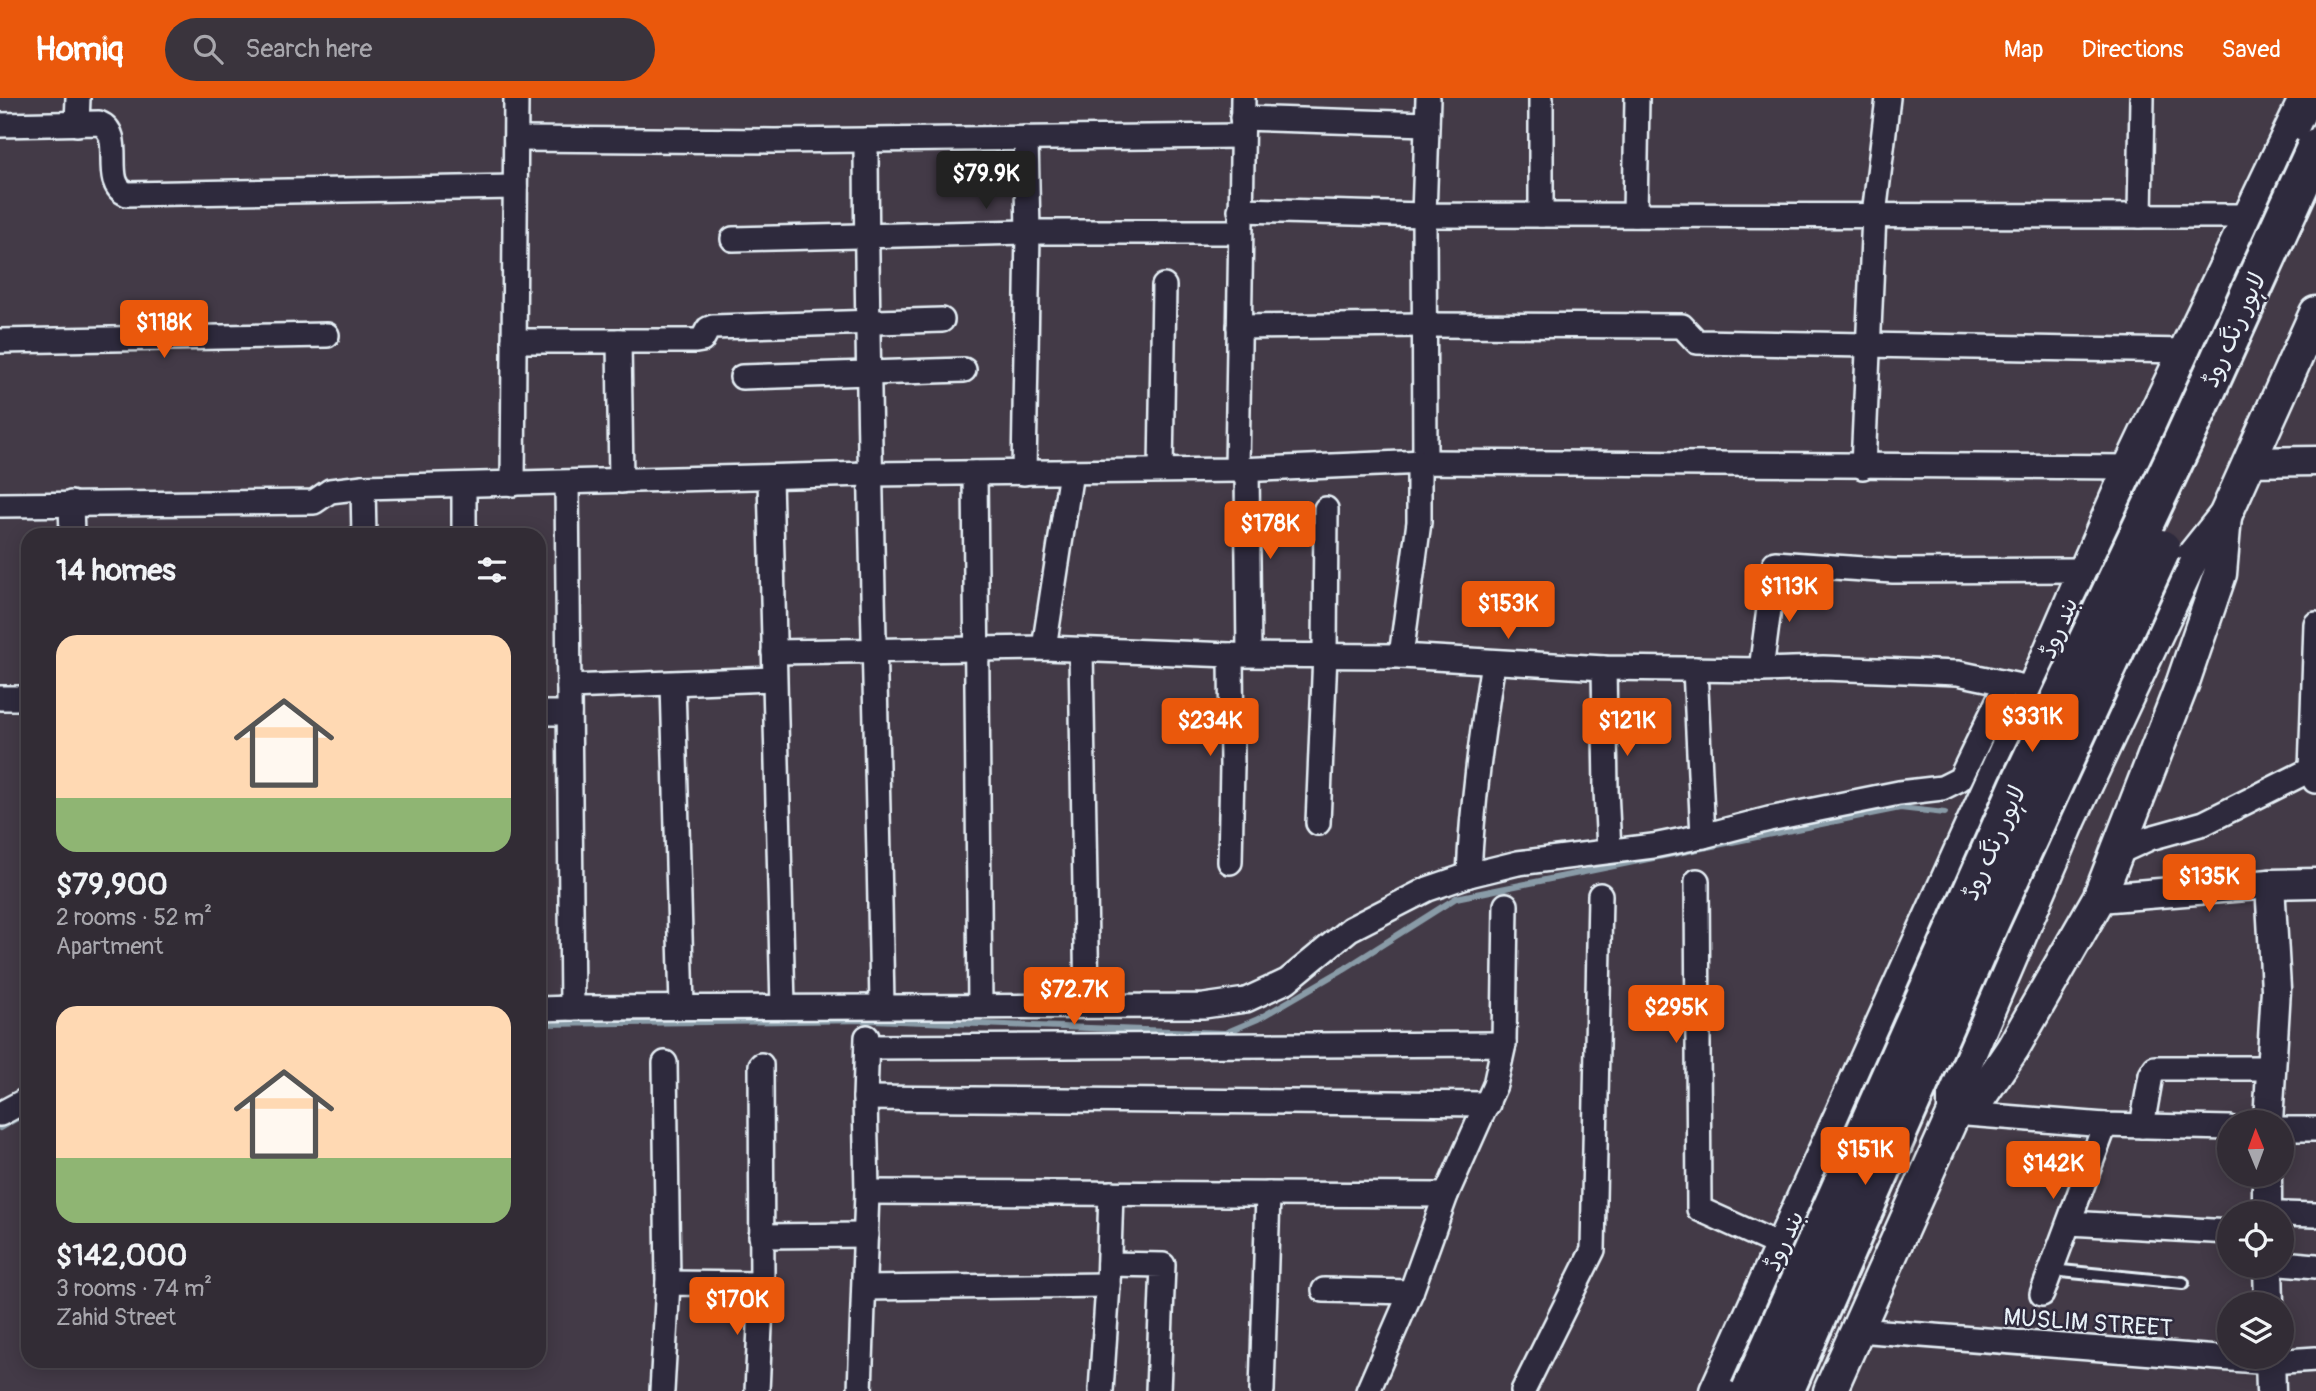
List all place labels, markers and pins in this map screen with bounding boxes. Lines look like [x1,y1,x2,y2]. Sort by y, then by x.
pin: $79.9K [929,152,1043,211]
pin: $118K [115,300,213,360]
pin: $178K [1221,502,1319,561]
pin: $113K [1740,564,1838,624]
pin: $153K [1459,582,1557,641]
pin: $331K [1983,694,2081,754]
pin: $234K [1161,698,1259,758]
pin: $121K [1578,698,1676,758]
pin: $135K [2160,854,2258,914]
pin: $72.7K [1017,968,1131,1027]
pin: $295K [1627,986,1725,1045]
pin: $151K [1816,1128,1914,1187]
pin: $142K [2004,1142,2102,1201]
pin: $170K [688,1278,786,1337]

